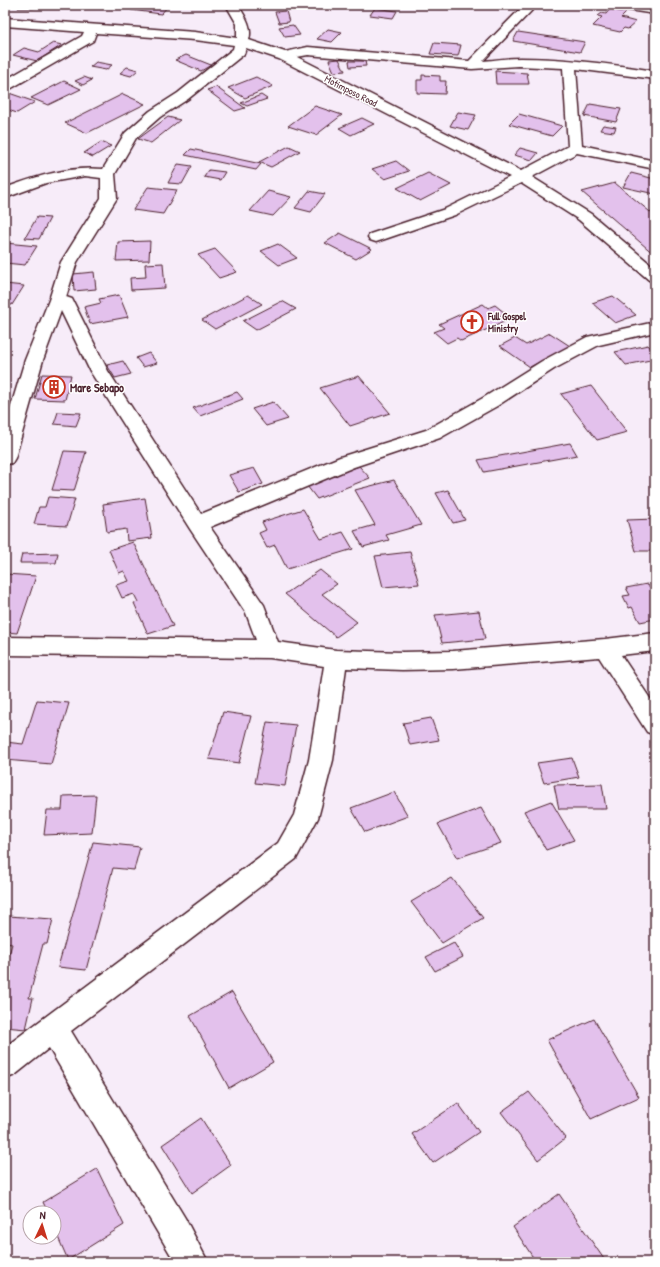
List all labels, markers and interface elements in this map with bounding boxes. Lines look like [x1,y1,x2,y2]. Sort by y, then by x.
street label: Motimposo Road [323,72,380,110]
church icon: Full Gospel Ministry [459,309,485,335]
place label: Full Gospel Ministry [487,310,526,336]
building icon: Mare Sebapo [41,374,67,400]
place label: Mare Sebapo [70,379,124,397]
north arrow [22,1205,62,1245]
text: N [39,1208,46,1222]

